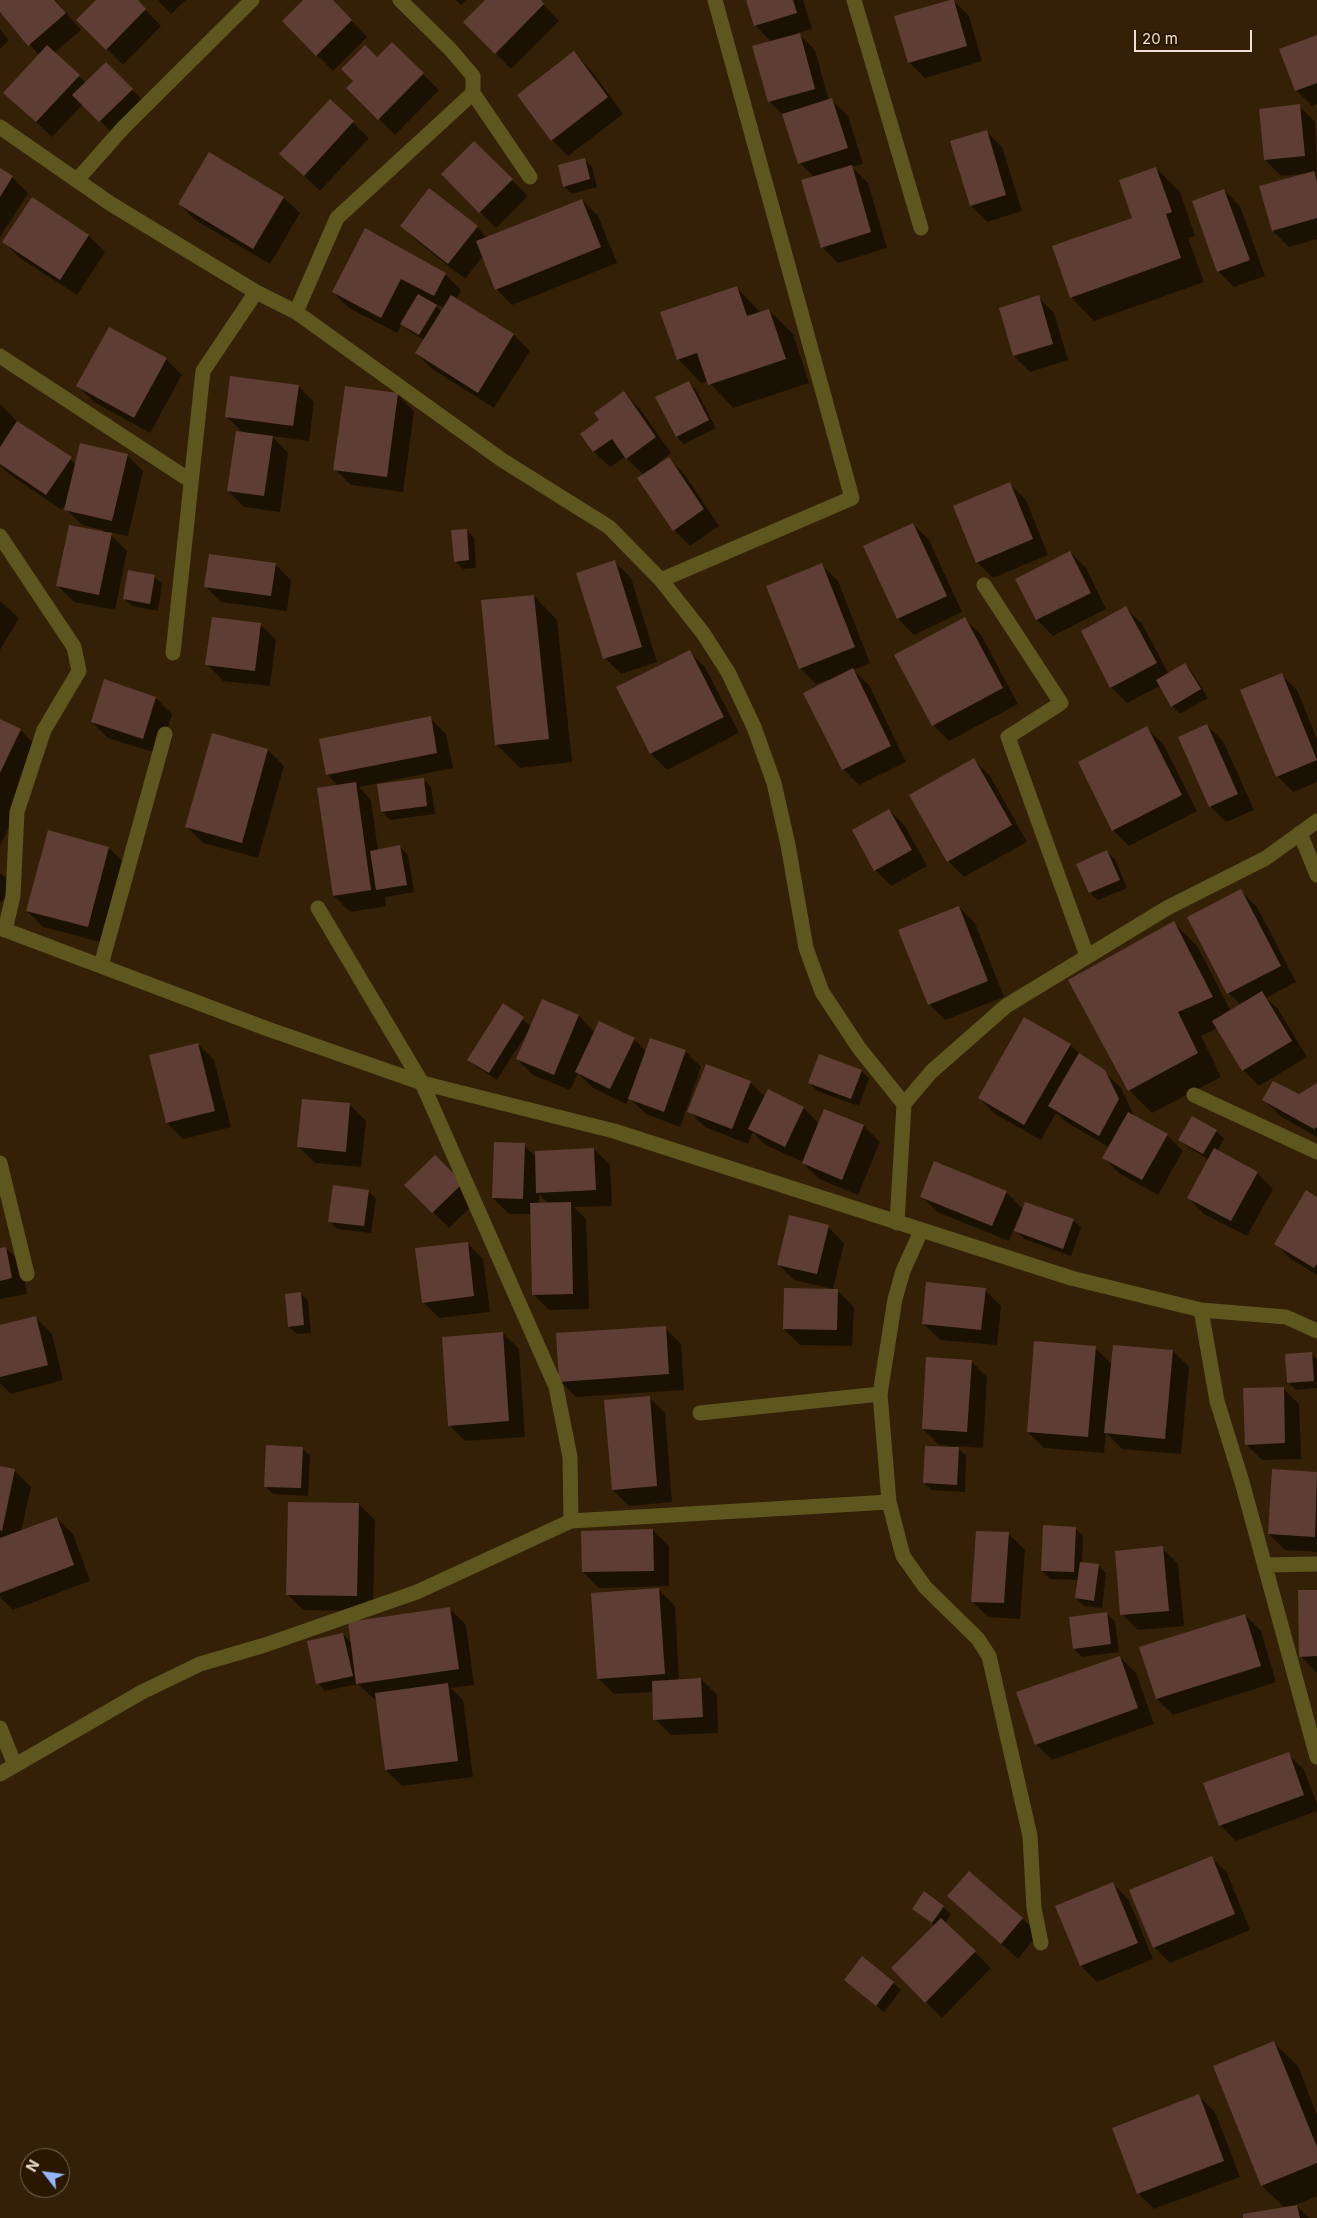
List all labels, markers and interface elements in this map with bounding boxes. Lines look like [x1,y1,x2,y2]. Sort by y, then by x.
scale bar [1137,20,1254,52]
text: 20 m [1142,29,1178,48]
north arrow [20,2148,70,2198]
text: N [22,2157,42,2175]

